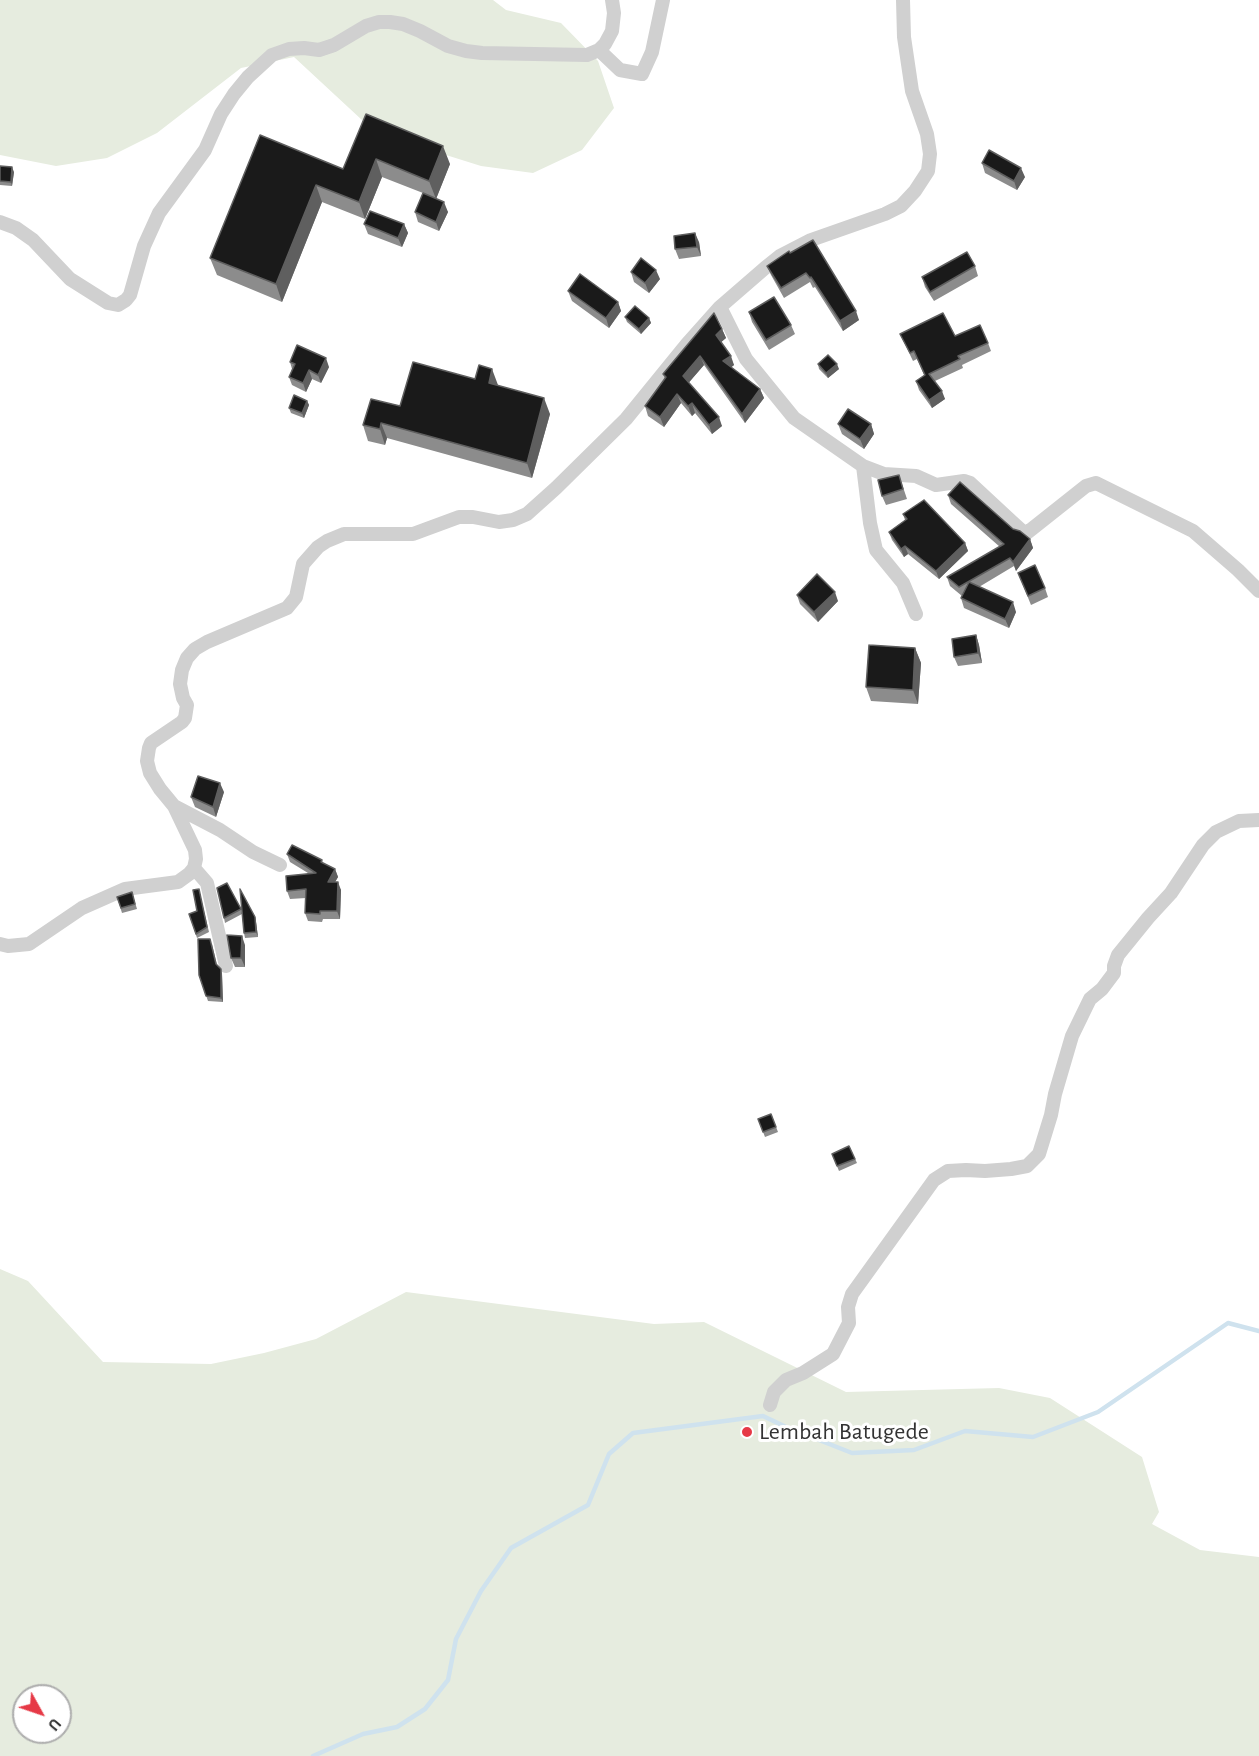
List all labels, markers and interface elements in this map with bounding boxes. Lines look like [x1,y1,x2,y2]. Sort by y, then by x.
place label: Lembah Batugede [759,1418,929,1446]
marker: Lembah Batugede [740,1425,754,1439]
north arrow [12,1684,72,1744]
text: U [45,1715,64,1733]

